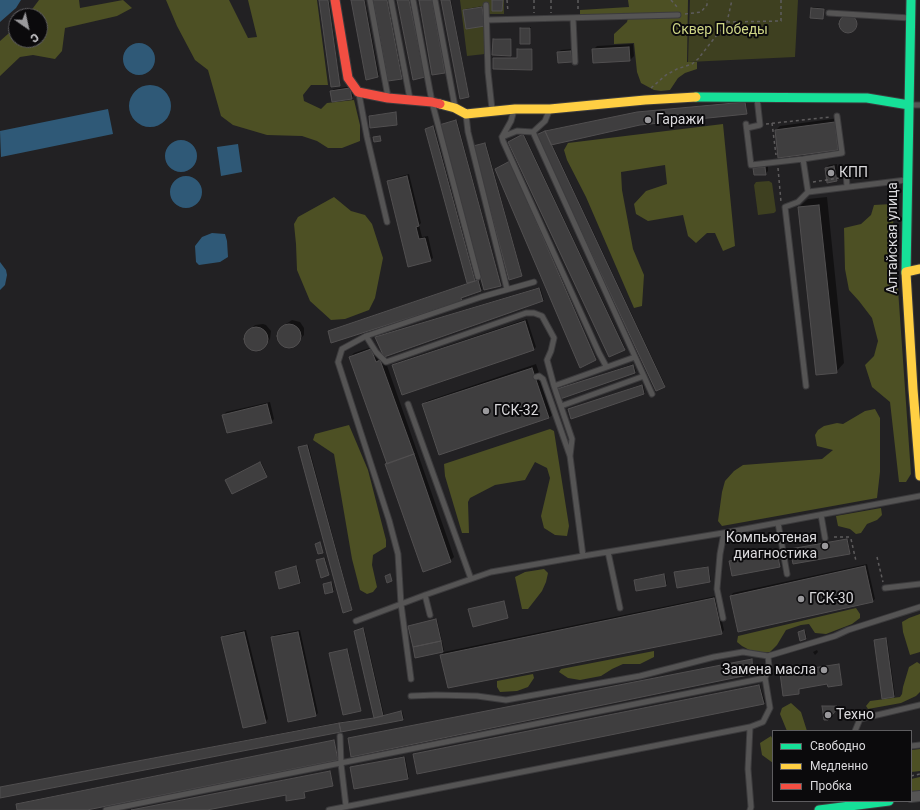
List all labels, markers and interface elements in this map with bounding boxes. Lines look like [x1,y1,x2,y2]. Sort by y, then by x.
north arrow [8,8,48,48]
park label: Сквер Победы [672,22,768,38]
text: С [28,30,41,45]
place label: Гаражи [656,112,704,128]
marker: Гаражи [643,115,653,125]
place label: КПП [839,165,868,181]
marker: КПП [826,168,836,178]
street label: Алтайская улица [885,182,901,294]
place label: ГСК-32 [494,403,539,419]
marker: ГСК-32 [481,406,491,416]
place label: Компьютеная диагностика [726,530,817,562]
marker: Компьютеная диагностика [820,541,830,551]
place label: ГСК-30 [809,591,854,607]
marker: ГСК-30 [796,594,806,604]
place label: Замена масла [722,662,816,678]
marker: Замена масла [819,665,829,675]
place label: Техно [836,707,874,723]
marker: Техно [823,710,833,720]
legend [772,730,912,802]
text: Свободно [810,739,866,753]
text: Медленно [810,759,868,773]
text: Пробка [810,779,852,793]

